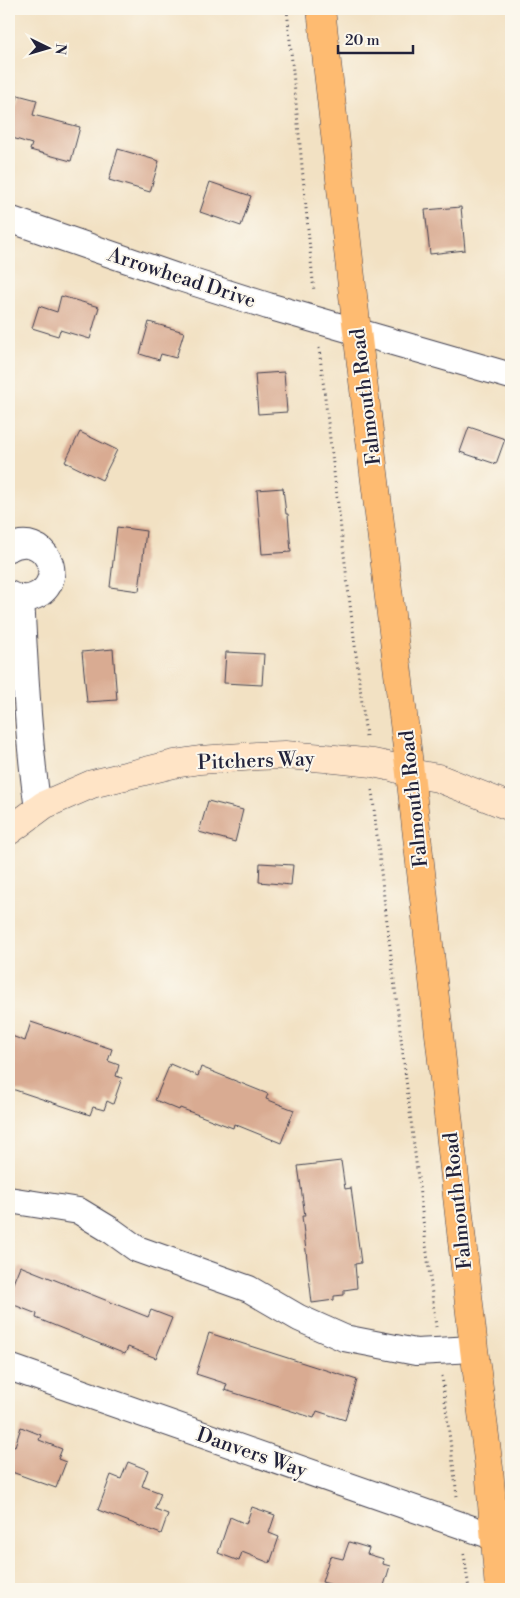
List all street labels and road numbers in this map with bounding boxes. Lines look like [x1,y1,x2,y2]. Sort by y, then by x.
street label: Arrowhead Drive [103,242,259,314]
street label: Falmouth Road [346,326,387,467]
street label: Falmouth Road [395,728,434,869]
street label: Pitchers Way [197,747,315,776]
street label: Falmouth Road [439,1130,478,1271]
street label: Danvers Way [193,1423,310,1484]

